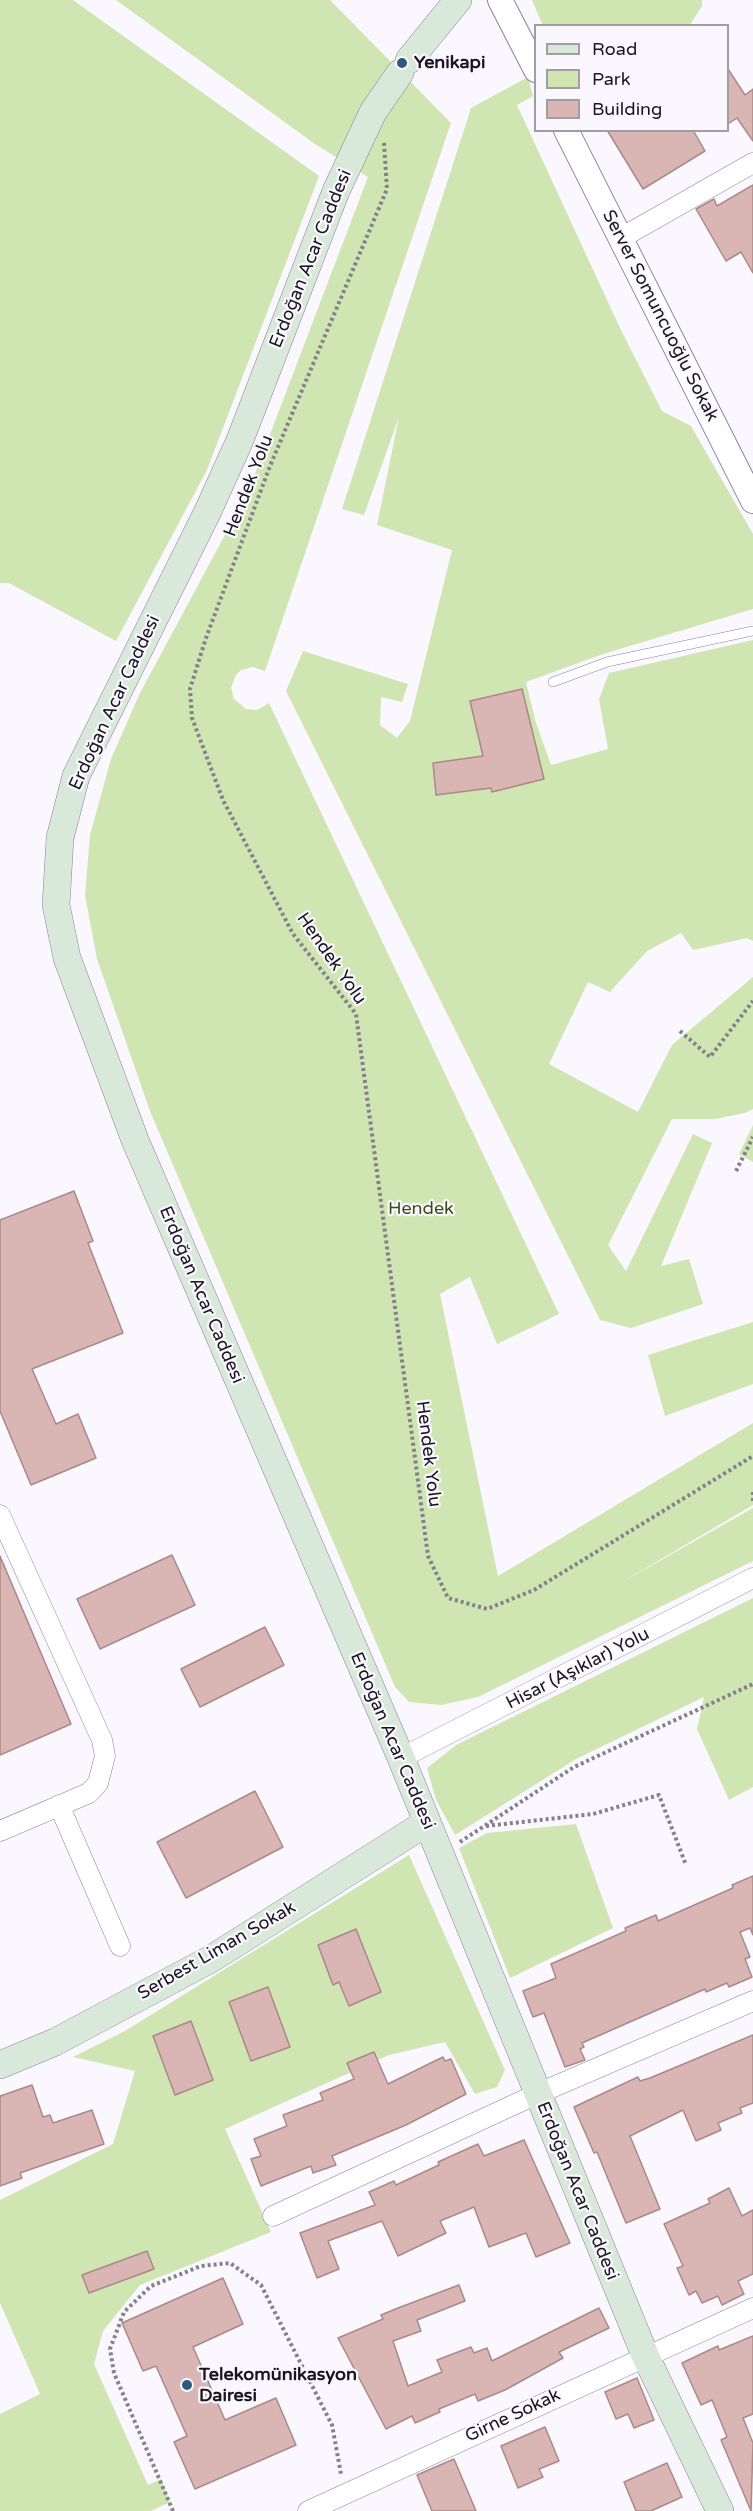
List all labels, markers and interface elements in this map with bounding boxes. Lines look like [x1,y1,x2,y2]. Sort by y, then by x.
legend [534,24,729,132]
text: Road [592,38,637,60]
place label: Yenikapi [414,52,485,74]
marker: Yenikapi [395,56,409,70]
text: Park [592,68,630,90]
text: Building [592,98,662,120]
street label: Erdoğan Acar Caddesi [265,167,357,351]
street label: Server Somuncuoğlu Sokak [597,207,723,425]
street label: Hendek Yolu [220,432,278,540]
street label: Erdoğan Acar Caddesi [65,612,165,794]
street label: Hendek Yolu [291,909,371,1009]
park label: Hendek [388,1198,454,1220]
street label: Erdoğan Acar Caddesi [154,1203,248,1387]
street label: Hendek Yolu [411,1400,445,1508]
street label: Hisar (Aşıklar) Yolu [503,1624,653,1714]
street label: Erdoğan Acar Caddesi [345,1649,439,1833]
street label: Serbest Liman Sokak [134,1897,300,2005]
street label: Erdoğan Acar Caddesi [531,2099,623,2283]
place label: Telekomünikasyon Dairesi [199,2364,357,2406]
marker: Telekomünikasyon Dairesi [180,2378,194,2392]
street label: Girne Sokak [462,2385,564,2447]

